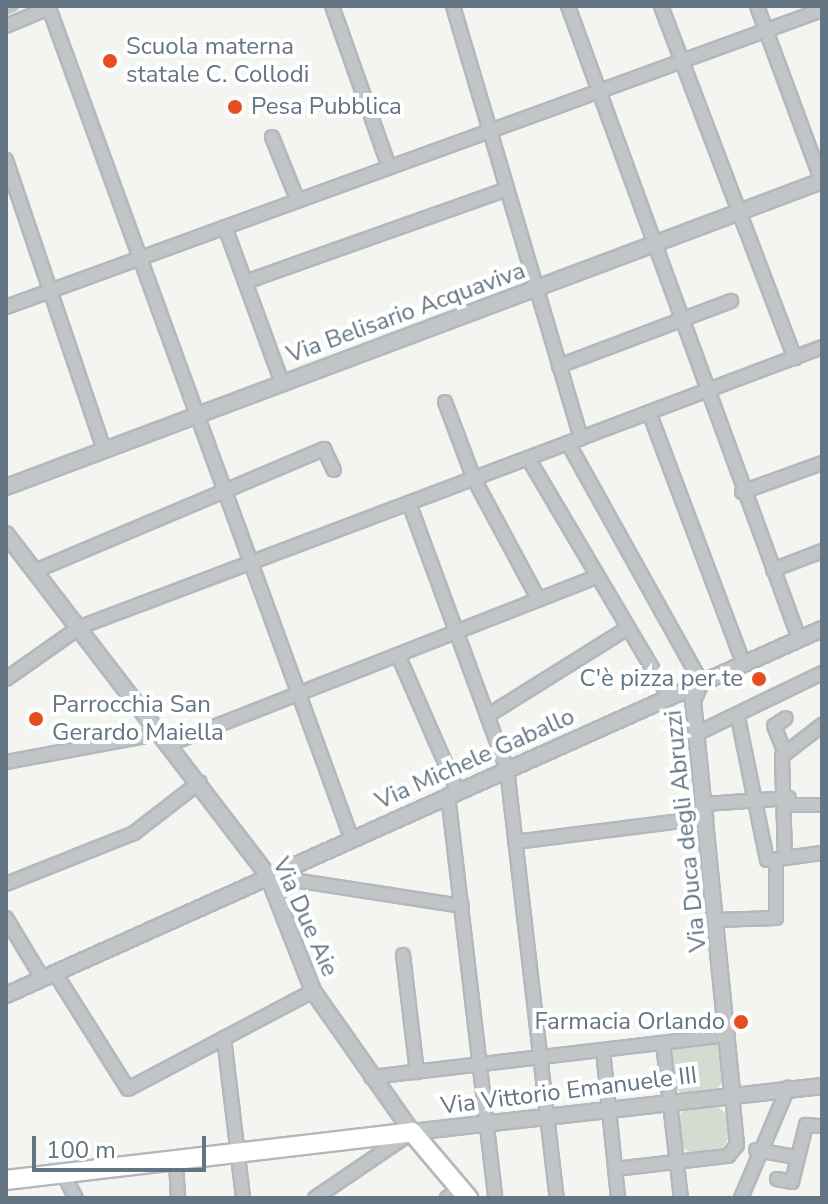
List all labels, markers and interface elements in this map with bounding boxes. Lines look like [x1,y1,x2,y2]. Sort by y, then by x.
place label: Scuola materna statale C. Collodi [126,33,309,89]
marker: Scuola materna statale C. Collodi [101,52,119,70]
place label: Pesa Pubblica [251,93,402,121]
marker: Pesa Pubblica [226,98,244,116]
street label: Via Belisario Acquaviva [283,256,529,370]
place label: C'è pizza per te [579,665,743,693]
marker: C'è pizza per te [750,670,768,688]
place label: Parrocchia San Gerardo Maiella [52,691,224,747]
street label: Via Michele Gaballo [371,702,579,816]
street label: Via Duca degli Abruzzi [659,709,713,953]
marker: Parrocchia San Gerardo Maiella [27,710,45,728]
street label: Via Due Aie [266,853,344,981]
place label: Farmacia Orlando [534,1008,725,1036]
marker: Farmacia Orlando [732,1013,750,1031]
street label: Via Vittorio Emanuele III [439,1061,699,1121]
scale bar [36,1120,210,1170]
text: 100 m [46,1134,116,1166]

